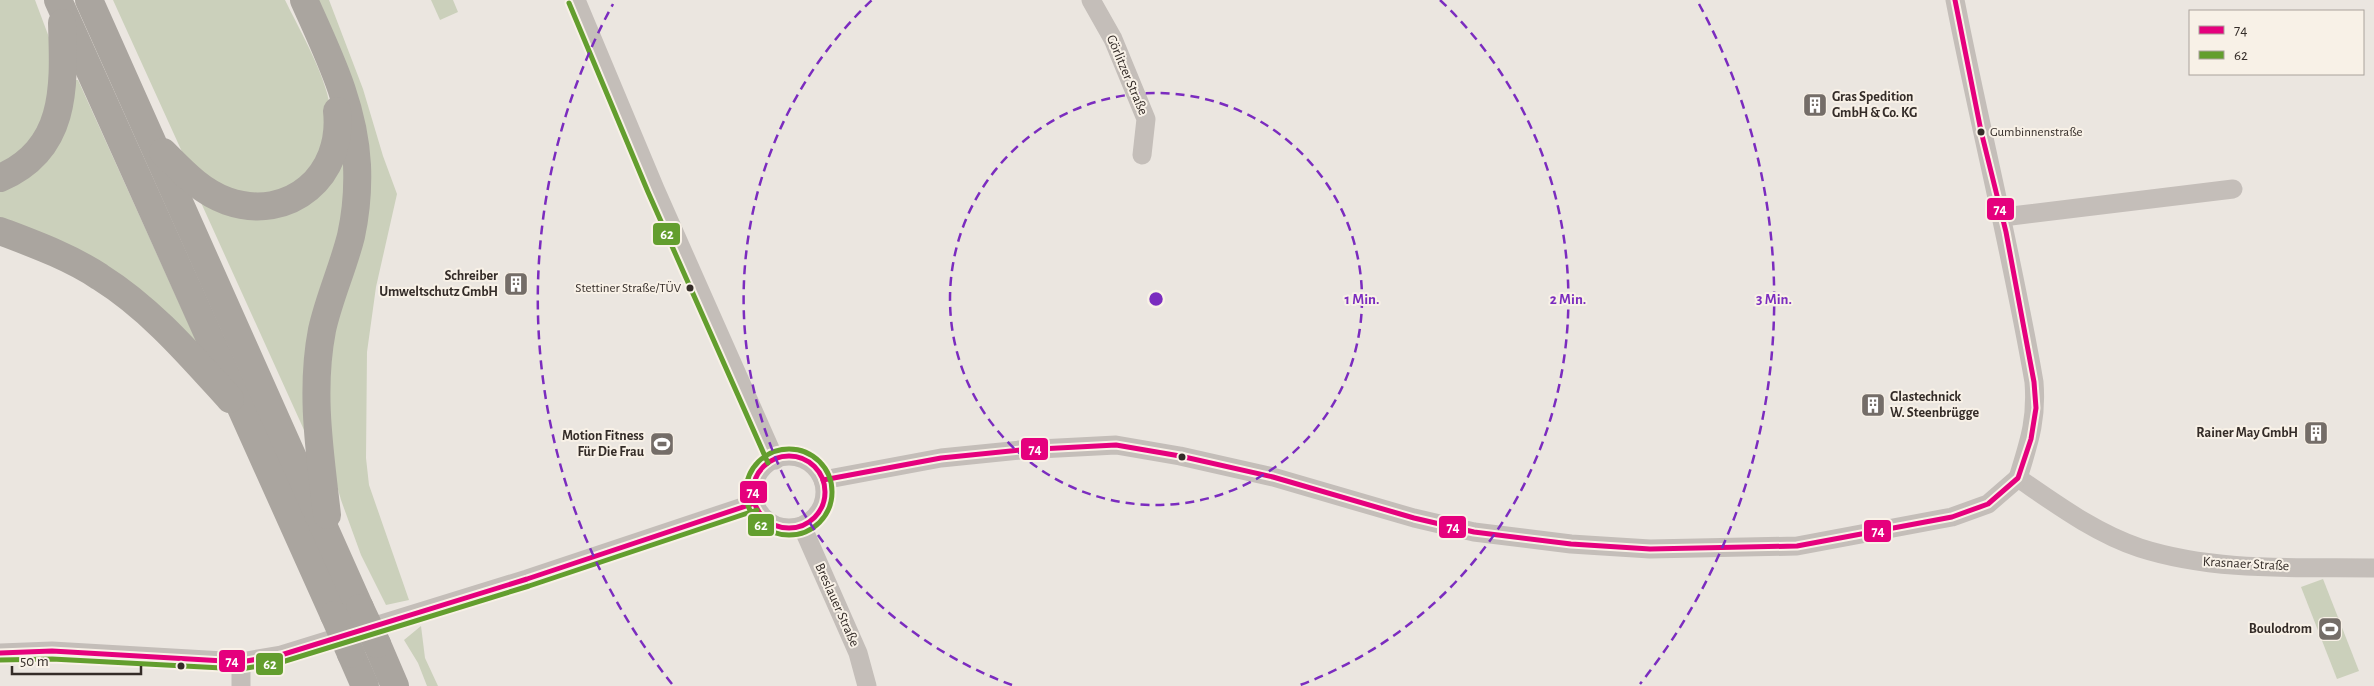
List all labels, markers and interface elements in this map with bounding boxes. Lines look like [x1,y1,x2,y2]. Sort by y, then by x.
legend [2189,10,2364,75]
text: 74 [2234,23,2247,38]
street label: Görlitzer Straße [1104,33,1150,117]
text: 62 [2234,48,2248,63]
place label: Gras Spedition GmbH & Co. KG [1832,90,1917,120]
building icon: Gras Spedition GmbH & Co. KG [1802,92,1828,118]
place label: Gumbinnenstraße [1990,126,2082,139]
marker: Gumbinnenstraße [1976,127,1986,137]
line badge: 74 [1986,197,2015,221]
text: 74 [1993,203,2007,217]
line badge: 62 [652,222,681,246]
text: 62 [660,228,674,242]
place label: Schreiber Umweltschutz GmbH [379,269,498,299]
building icon: Schreiber Umweltschutz GmbH [503,271,529,297]
place label: Stettiner Straße/TÜV [575,281,682,295]
marker: Stettiner Straße/TÜV [685,283,695,293]
centre of rings [1147,290,1165,308]
text: 1 Min. [1345,292,1379,307]
text: 2 Min. [1550,292,1586,307]
text: 3 Min. [1756,292,1792,307]
place label: Glastechnick W. Steenbrügge [1890,390,1979,420]
building icon: Glastechnick W. Steenbrügge [1860,392,1886,418]
building icon: Rainer May GmbH [2303,420,2329,446]
place label: Rainer May GmbH [2196,426,2298,440]
place label: Motion Fitness Für Die Frau [562,429,645,459]
sports icon: Motion Fitness Für Die Frau [649,431,675,457]
line badge: 74 [1020,437,1049,461]
text: 74 [1028,443,1042,457]
unlabelled marker [1177,452,1187,462]
line badge: 74 [739,480,768,504]
text: 74 [746,486,760,500]
line badge: 62 [747,513,775,537]
line badge: 74 [1438,515,1467,539]
text: 62 [754,519,768,533]
line badge: 74 [1863,519,1892,543]
text: 74 [1446,521,1460,535]
text: 74 [1871,525,1885,539]
street label: Krasnaer Straße [2202,555,2290,573]
street label: Breslauer Straße [812,561,862,649]
sports icon: Boulodrom [2317,616,2343,642]
place label: Boulodrom [2249,622,2312,636]
scale bar [12,644,141,676]
line badge: 74 [218,649,246,673]
line badge: 62 [255,652,284,676]
text: 50 m [20,654,49,669]
text: 74 [225,655,239,669]
text: 62 [263,658,277,672]
unlabelled marker [176,661,186,671]

